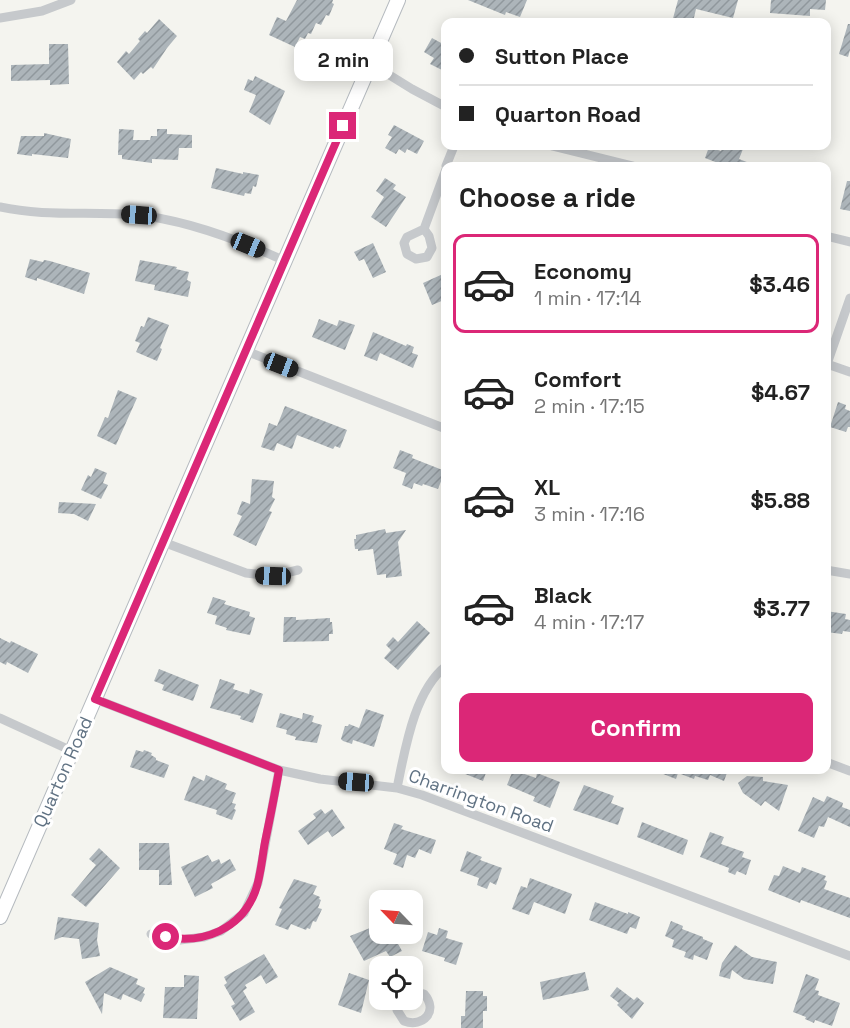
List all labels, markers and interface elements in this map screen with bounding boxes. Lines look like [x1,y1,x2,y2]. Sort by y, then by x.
callout: 2 min [294,39,392,81]
text: Sutton Place [495,42,629,70]
text: 2 min [318,47,369,73]
text: Quarton Road [495,100,641,128]
route end [329,112,356,139]
text: Choose a ride [459,180,636,215]
car [120,205,158,225]
car [228,230,268,260]
icon: car [462,257,516,311]
text: Economy [534,257,632,285]
text: $3.46 [749,270,810,298]
text: 1 min · 17:14 [534,285,641,311]
car [261,350,301,380]
icon: car [462,365,516,419]
text: Comfort [534,365,622,393]
text: $4.67 [751,378,810,406]
text: 2 min · 17:15 [534,393,645,419]
icon: car [462,473,516,527]
text: XL [534,473,560,501]
text: $5.88 [751,486,810,514]
text: 3 min · 17:16 [534,501,645,527]
car [255,566,291,586]
icon: car [462,581,516,635]
text: Black [534,581,592,609]
text: $3.77 [753,594,810,622]
text: 4 min · 17:17 [534,609,644,635]
button: Confirm [459,693,813,762]
street label: Quarton Road [28,713,97,831]
street label: Charrington Road [406,764,557,837]
car [337,772,375,792]
north arrow [369,890,423,944]
map controls [369,890,423,1010]
route start [152,923,179,950]
button: locate [369,956,423,1010]

